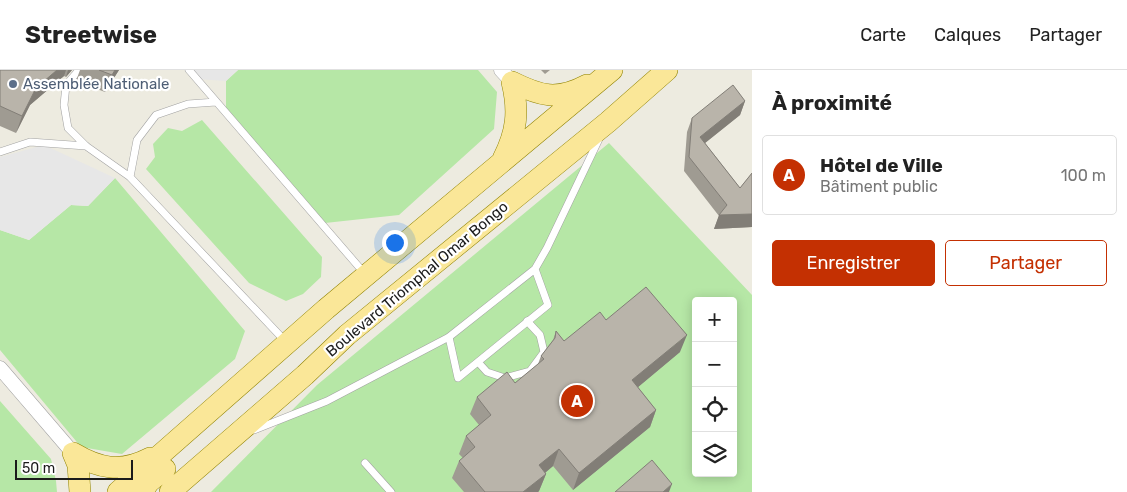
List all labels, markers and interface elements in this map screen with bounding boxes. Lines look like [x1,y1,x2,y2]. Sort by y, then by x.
text: Streetwise [25,21,157,49]
text: Carte [860,24,906,46]
text: Calques [934,24,1001,46]
text: Partager [1029,24,1102,46]
place label: Assemblée Nationale [23,75,169,93]
marker: Assemblée Nationale [7,78,19,90]
text: À proximité [772,90,892,115]
text: Hôtel de Ville [820,154,943,177]
text: A [783,166,795,185]
text: 100 m [1061,166,1106,185]
text: Bâtiment public [820,177,938,196]
street label: Boulevard Triomphal Omar Bongo [322,198,512,360]
your location [382,230,408,256]
button: Enregistrer [772,240,935,286]
button: Partager [945,240,1107,286]
map controls [692,297,737,477]
button: + [692,297,737,342]
button: − [692,342,737,387]
pin: A [561,382,593,420]
button: locate [692,387,737,432]
button: layers [692,432,737,477]
scale bar [15,457,132,480]
text: 50 m [22,460,55,477]

